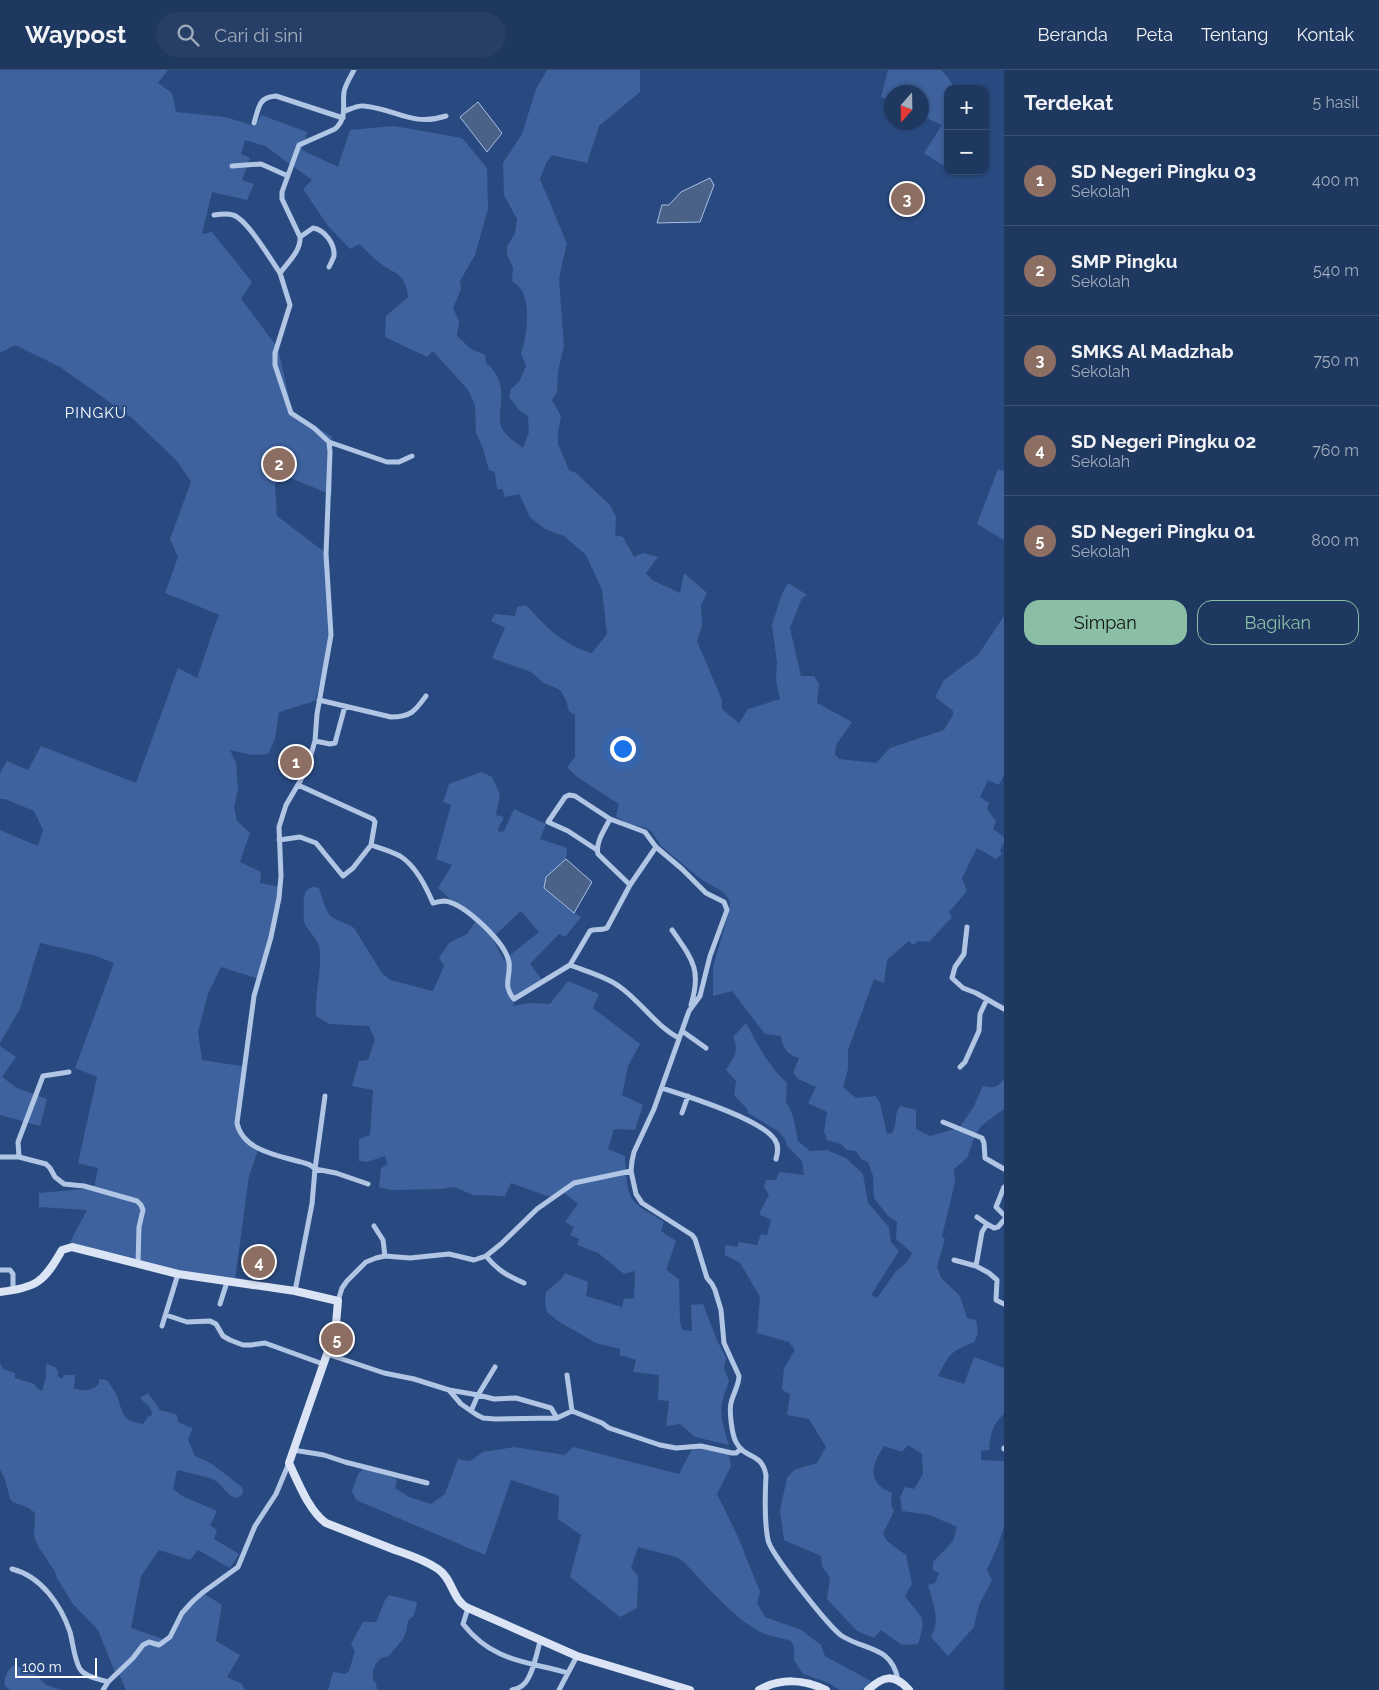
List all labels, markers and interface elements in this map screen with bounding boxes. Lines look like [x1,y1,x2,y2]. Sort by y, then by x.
search box [156,12,506,57]
text: Waypost [25,20,126,49]
icon: search [174,21,202,49]
text: Cari di sini [214,24,303,46]
text: Beranda [1038,24,1108,45]
text: Peta [1136,24,1173,45]
text: Tentang [1201,24,1268,45]
text: Kontak [1296,24,1354,45]
north arrow [884,85,929,130]
map controls [944,85,989,175]
button: + [944,85,989,130]
text: Terdekat [1024,90,1113,115]
text: 5 hasil [1313,93,1359,112]
button: − [944,130,989,175]
text: SD Negeri Pingku 03 [1071,160,1256,182]
text: 1 [1036,171,1044,190]
text: 400 m [1312,171,1359,190]
pin: 3 [891,180,923,218]
text: Sekolah [1071,182,1130,201]
text: SMP Pingku [1071,250,1178,272]
text: 2 [1035,261,1045,280]
text: 540 m [1313,261,1359,280]
text: Sekolah [1071,272,1130,291]
text: SMKS Al Madzhab [1071,340,1233,362]
text: 3 [1036,351,1044,370]
text: 750 m [1313,351,1359,370]
text: Sekolah [1071,362,1130,381]
district label: PINGKU [65,404,127,422]
text: SD Negeri Pingku 02 [1071,430,1256,452]
text: 4 [1035,441,1045,460]
text: 760 m [1312,441,1359,460]
pin: 2 [263,445,295,483]
text: Sekolah [1071,452,1130,471]
text: SD Negeri Pingku 01 [1071,520,1255,542]
text: 5 [1036,531,1044,550]
text: 800 m [1311,531,1359,550]
text: Sekolah [1071,542,1130,561]
button: Simpan [1024,600,1187,645]
button: Bagikan [1197,600,1359,645]
your location [610,736,636,762]
pin: 1 [280,743,312,781]
pin: 4 [243,1243,275,1281]
pin: 5 [321,1320,353,1358]
scale bar [15,1655,98,1678]
text: 100 m [22,1659,62,1675]

